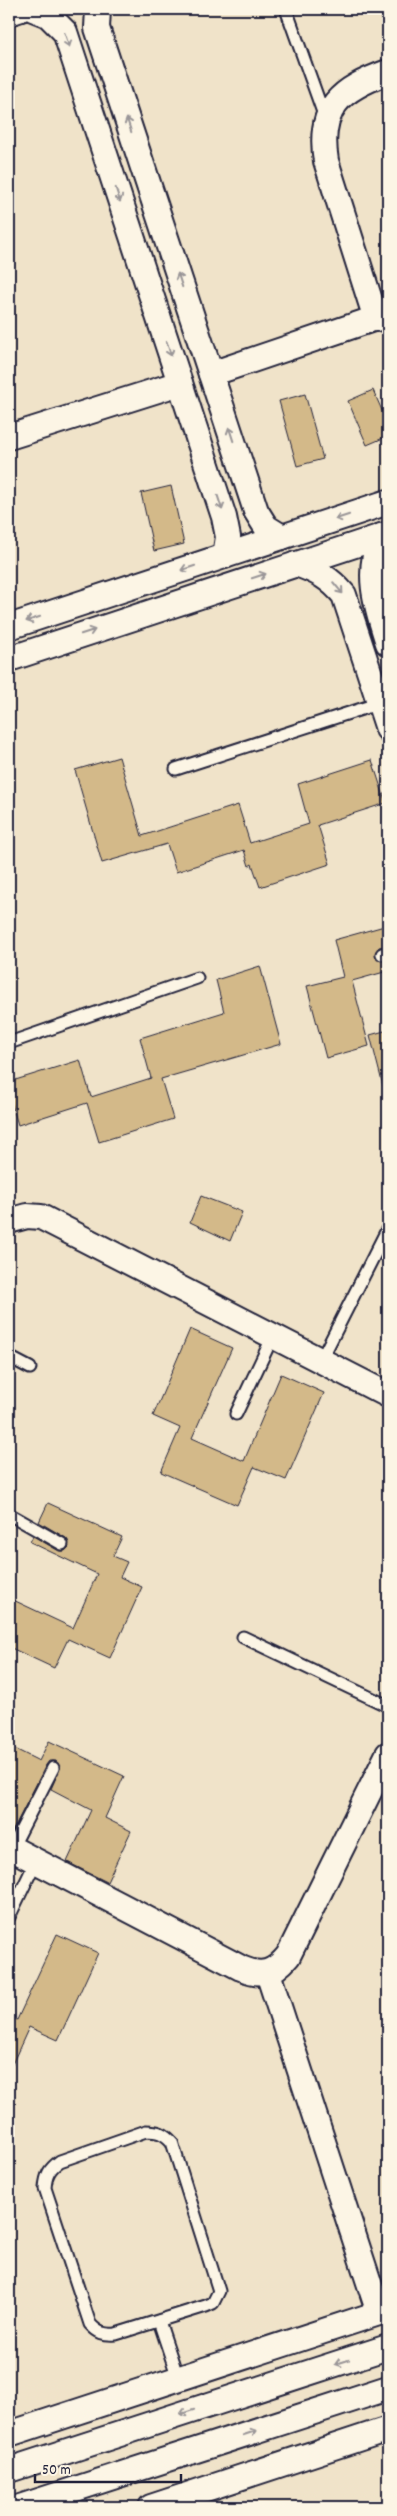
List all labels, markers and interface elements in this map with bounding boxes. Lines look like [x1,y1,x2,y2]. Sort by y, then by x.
one-way arrow [63,32,72,47]
one-way arrow [124,118,133,134]
one-way arrow [114,186,123,202]
one-way arrow [175,272,184,288]
one-way arrow [165,341,174,356]
one-way arrow [225,426,235,442]
one-way arrow [215,495,225,511]
one-way arrow [334,513,350,523]
one-way arrow [180,564,196,573]
one-way arrow [251,571,267,580]
one-way arrow [332,581,343,594]
one-way arrow [26,615,41,624]
one-way arrow [80,627,95,636]
one-way arrow [335,2358,350,2367]
one-way arrow [180,2408,196,2418]
one-way arrow [242,2427,258,2437]
scale bar [35,2451,181,2483]
text: 50 m [42,2460,71,2482]

